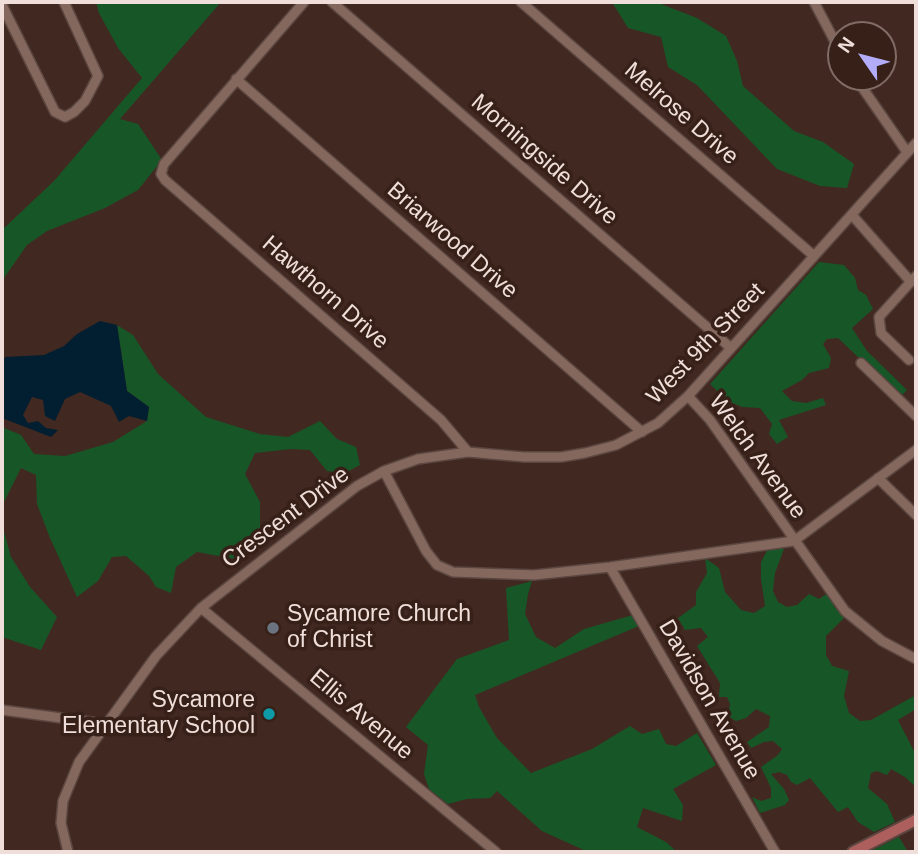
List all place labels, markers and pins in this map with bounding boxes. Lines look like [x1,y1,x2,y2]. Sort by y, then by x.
place label: Sycamore Church of Christ [287,601,471,655]
marker: Sycamore Church of Christ [265,620,281,636]
place label: Sycamore Elementary School [62,687,255,741]
marker: Sycamore Elementary School [261,706,277,722]

